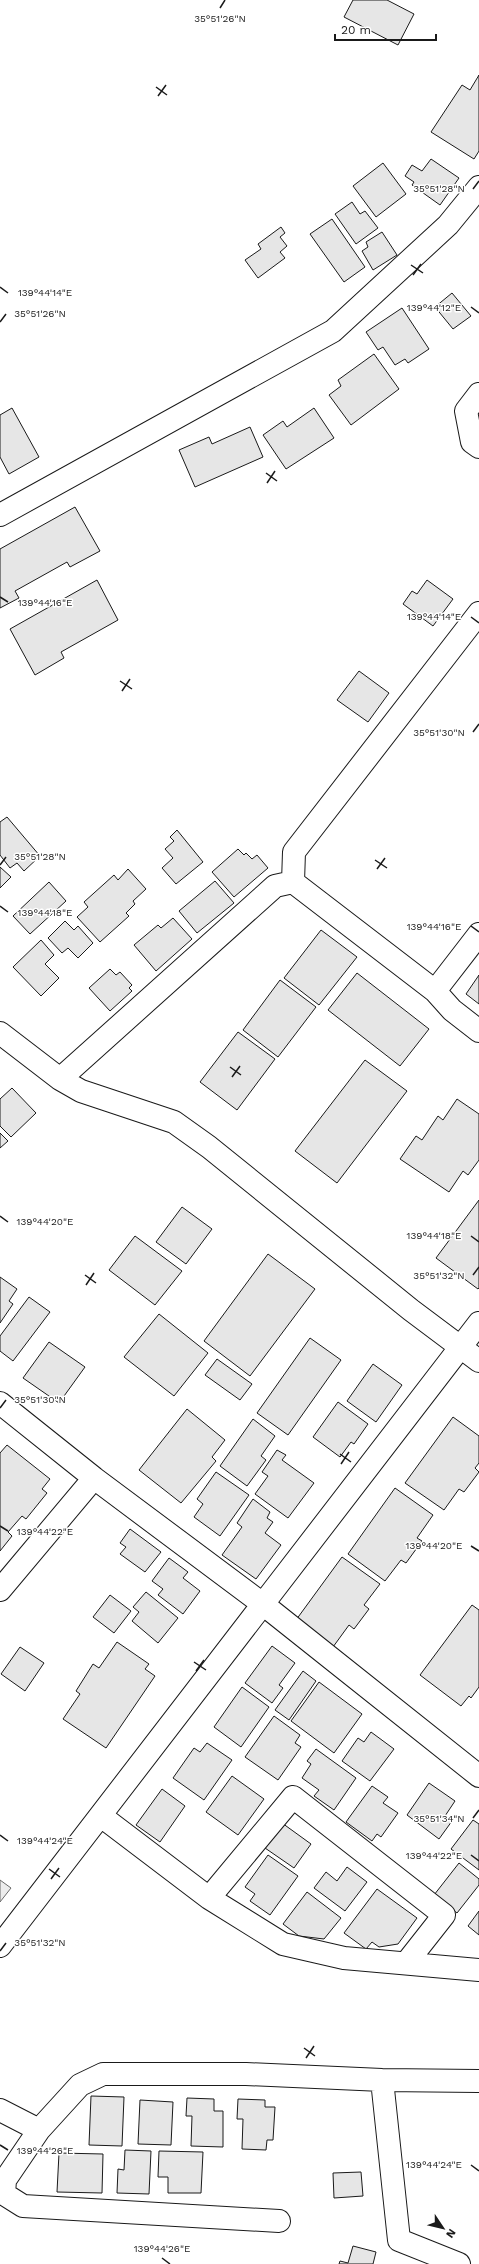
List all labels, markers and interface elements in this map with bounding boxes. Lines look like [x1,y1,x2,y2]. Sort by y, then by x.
text: 35°51'26"N [194,13,246,24]
scale bar [335,16,436,42]
text: 20 m [341,23,371,37]
text: 35°51'28"N [413,183,465,194]
text: 139°44'14"E [18,287,72,298]
text: 139°44'12"E [407,302,461,313]
text: 35°51'26"N [14,308,66,319]
text: 139°44'16"E [18,597,72,608]
text: 139°44'14"E [407,611,461,622]
text: 35°51'30"N [413,727,465,738]
text: 35°51'28"N [14,851,66,862]
text: 139°44'18"E [18,907,72,918]
text: 139°44'16"E [407,921,461,932]
text: 139°44'20"E [17,1216,73,1227]
text: 139°44'18"E [407,1230,461,1241]
text: 35°51'32"N [413,1270,465,1281]
text: 35°51'30"N [14,1394,66,1405]
text: 139°44'22"E [17,1526,73,1537]
text: 139°44'20"E [406,1540,462,1551]
text: 35°51'34"N [413,1813,465,1824]
text: 139°44'24"E [17,1835,73,1846]
text: 139°44'22"E [406,1850,462,1861]
text: 35°51'32"N [14,1937,66,1948]
text: 139°44'26"E [17,2145,73,2156]
text: 139°44'24"E [406,2159,462,2170]
north arrow [423,2208,463,2248]
text: N [443,2226,458,2241]
text: 139°44'26"E [134,2243,190,2254]

